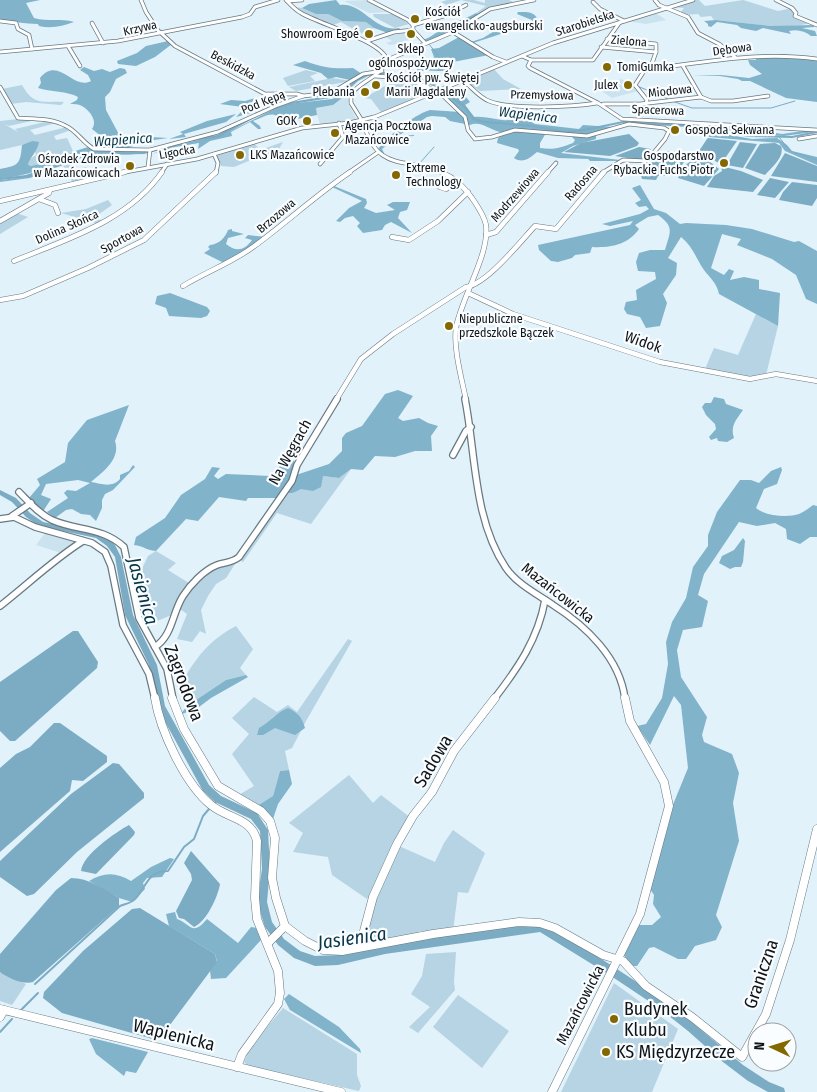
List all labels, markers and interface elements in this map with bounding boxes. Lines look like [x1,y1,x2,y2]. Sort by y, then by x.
place label: Kościół ewangelicko-augsburski [425,5,543,33]
street label: Starobielska [554,7,616,39]
marker: Kościół ewangelicko-augsburski [409,13,421,25]
street label: Krzywa [122,17,158,39]
place label: Showroom Egoé [281,27,359,41]
marker: Showroom Egoé [363,28,375,40]
marker: Sklep ogólnospożywczy [405,28,417,40]
street label: Zielona [610,32,648,50]
street label: Dębowa [712,39,752,59]
place label: Sklep ogólnospożywczy [369,42,454,70]
street label: Beskidzka [208,47,258,83]
place label: TomiGumka [617,60,674,74]
marker: TomiGumka [601,61,613,73]
place label: Kościół pw. Świętej Marii Magdaleny [386,70,479,99]
place label: Julex [594,78,619,92]
marker: Kościół pw. Świętej Marii Magdaleny [370,79,382,91]
marker: Julex [622,79,634,91]
street label: Miodowa [647,82,693,100]
place label: Plebania [312,85,355,99]
marker: Plebania [359,86,371,98]
street label: Pod Kępą [239,87,287,117]
street label: Przemysłowa [510,87,574,103]
street label: Spacerowa [631,102,685,118]
water label: Wapienica [498,103,558,127]
place label: GOK [276,114,298,128]
marker: GOK [301,115,313,127]
place label: Agencja Pocztowa Mazańcowice [345,119,432,147]
place label: Gospoda Sekwana [685,123,775,137]
marker: Gospoda Sekwana [669,124,681,136]
marker: Agencja Pocztowa Mazańcowice [329,127,341,139]
water label: Wapienica [93,129,153,151]
street label: Ligocka [158,142,196,162]
place label: LKS Mazańcowice [250,148,335,162]
marker: LKS Mazańcowice [234,149,246,161]
place label: Gospodarstwo Rybackie Fuchs Piotr [613,149,715,177]
place label: Ośrodek Zdrowia w Mazańcowicach [34,152,120,180]
marker: Gospodarstwo Rybackie Fuchs Piotr [718,157,730,169]
marker: Ośrodek Zdrowia w Mazańcowicach [124,160,136,172]
place label: Extreme Technology [406,161,462,189]
street label: Radosna [562,162,600,204]
street label: Modrzewiowa [488,165,542,225]
marker: Extreme Technology [390,169,402,181]
street label: Brzozowa [254,196,298,236]
street label: Dolina Słońca [33,207,101,247]
street label: Sportowa [98,222,146,256]
place label: Niepubliczne przedszkole Bączek [459,312,554,340]
marker: Niepubliczne przedszkole Bączek [443,320,455,332]
street label: Widok [622,327,664,357]
street label: Na Węgrach [265,416,315,488]
water label: Jasienica [122,554,164,627]
street label: Mazańcowicka [518,559,598,627]
street label: Zagrodowa [159,642,209,724]
street label: Sadowa [409,731,457,791]
water label: Jasienica [315,922,388,954]
street label: Graniczna [739,936,783,1012]
street label: Mazańcowicka [552,962,608,1048]
place label: Budynek Klubu [624,998,688,1041]
marker: Budynek Klubu [608,1013,620,1025]
street label: Wapienicka [131,1014,217,1056]
north arrow [747,1022,797,1072]
place label: KS Międzyrzecze [616,1041,735,1063]
text: N [751,1041,768,1051]
marker: KS Międzyrzecze [600,1046,612,1058]

